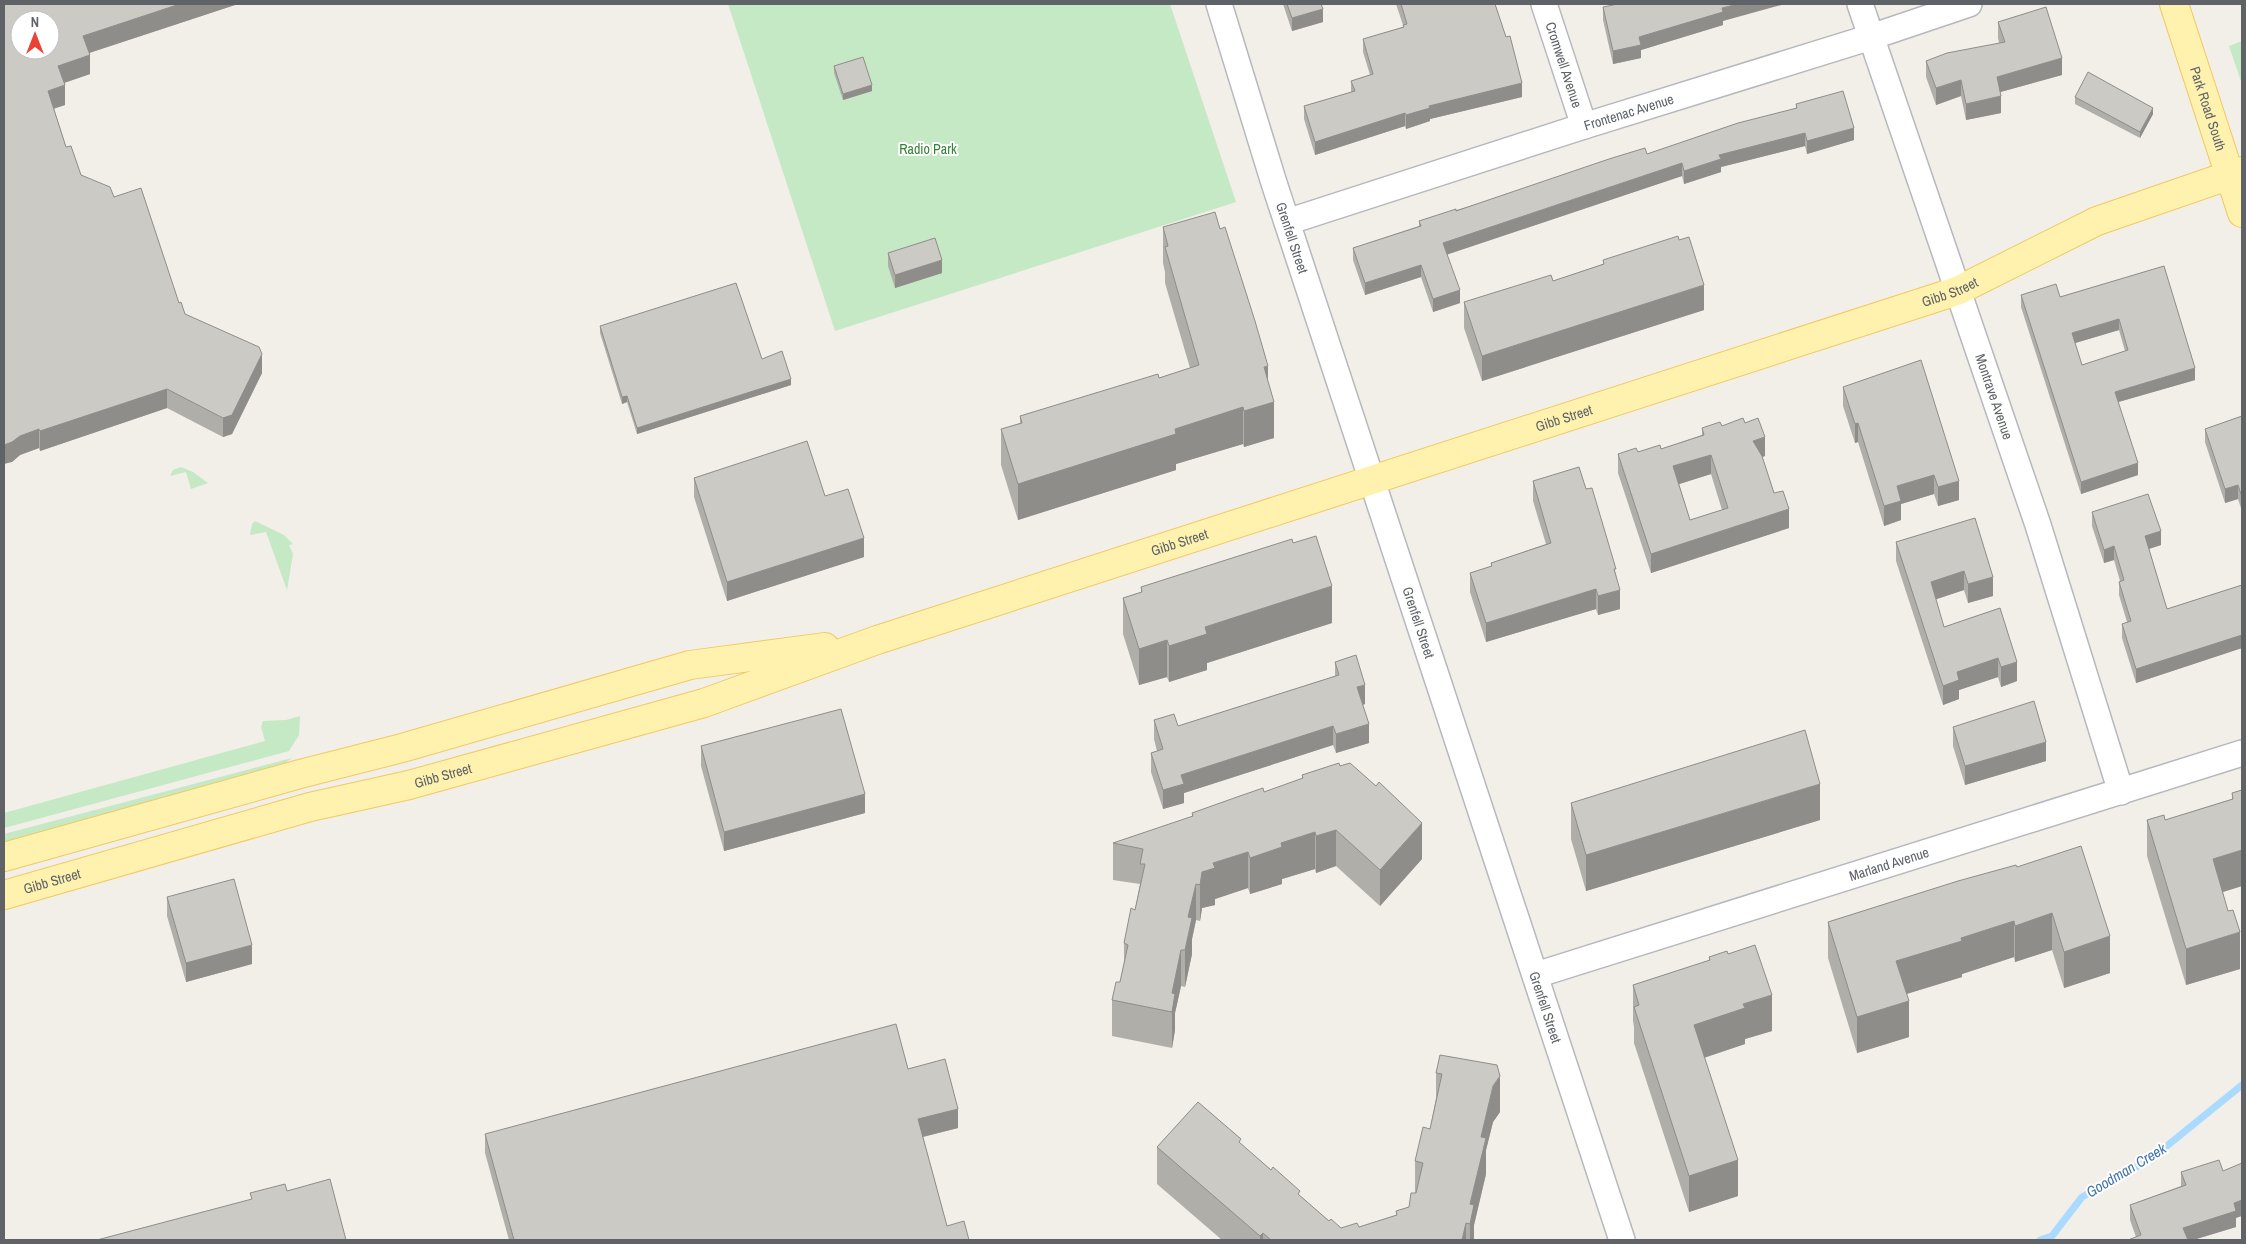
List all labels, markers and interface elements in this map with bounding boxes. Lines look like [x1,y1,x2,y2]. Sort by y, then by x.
north arrow [10,10,60,60]
text: N [31,13,39,31]
street label: Cromwell Avenue [1541,20,1586,110]
street label: Park Road South [2186,64,2230,153]
street label: Frontenac Avenue [1582,90,1676,135]
park label: Radio Park [899,140,957,158]
street label: Grenfell Street [1272,200,1312,276]
street label: Gibb Street [1919,273,1981,311]
street label: Montrave Avenue [1971,352,2017,442]
street label: Gibb Street [1533,400,1595,436]
street label: Gibb Street [1149,525,1210,560]
street label: Grenfell Street [1399,584,1439,661]
street label: Gibb Street [412,759,474,792]
street label: Marland Avenue [1847,843,1931,885]
street label: Gibb Street [21,864,83,898]
street label: Grenfell Street [1525,969,1566,1045]
water label: Goodman Creek [2082,1137,2171,1202]

